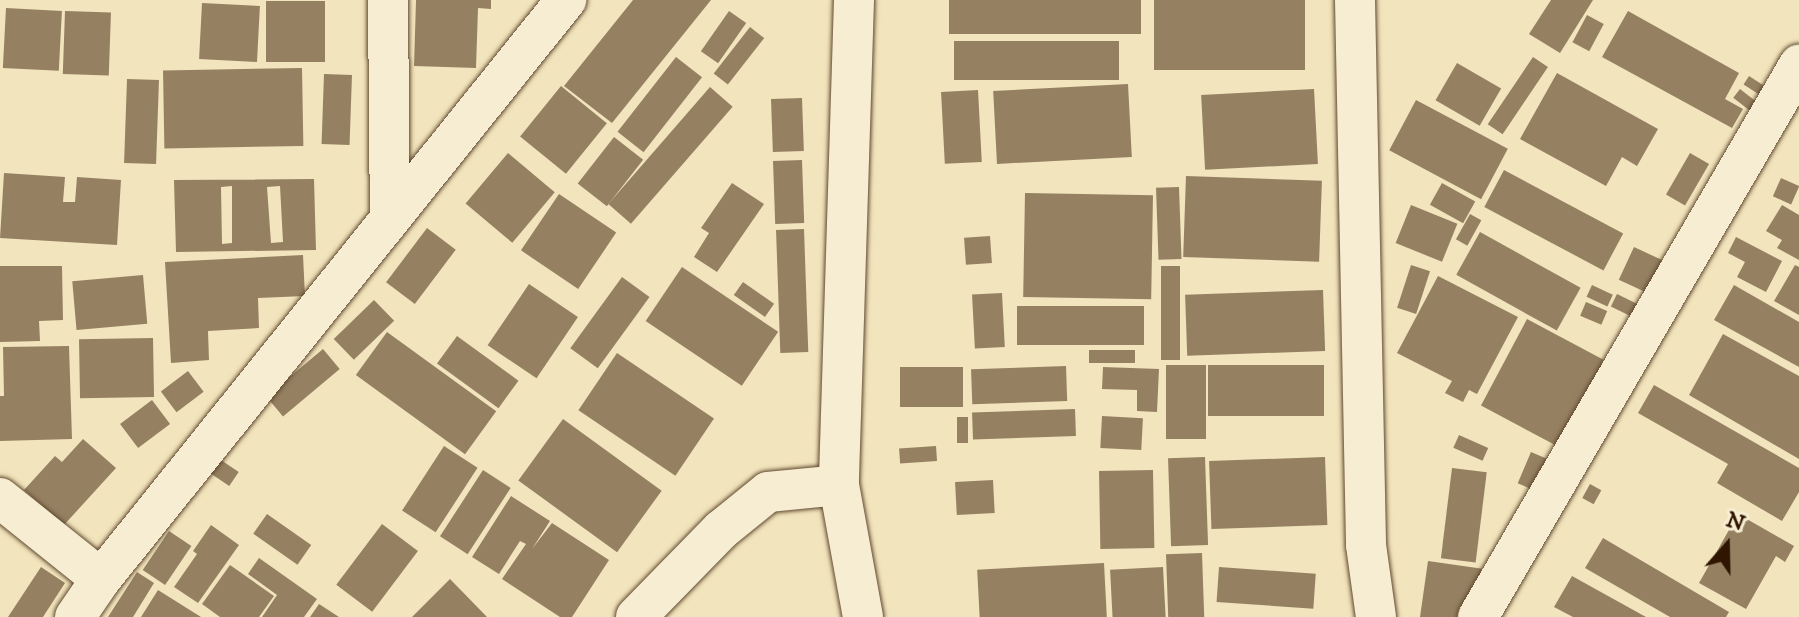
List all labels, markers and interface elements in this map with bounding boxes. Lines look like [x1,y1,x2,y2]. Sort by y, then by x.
north arrow [1687,505,1767,585]
text: N [1722,506,1748,538]

